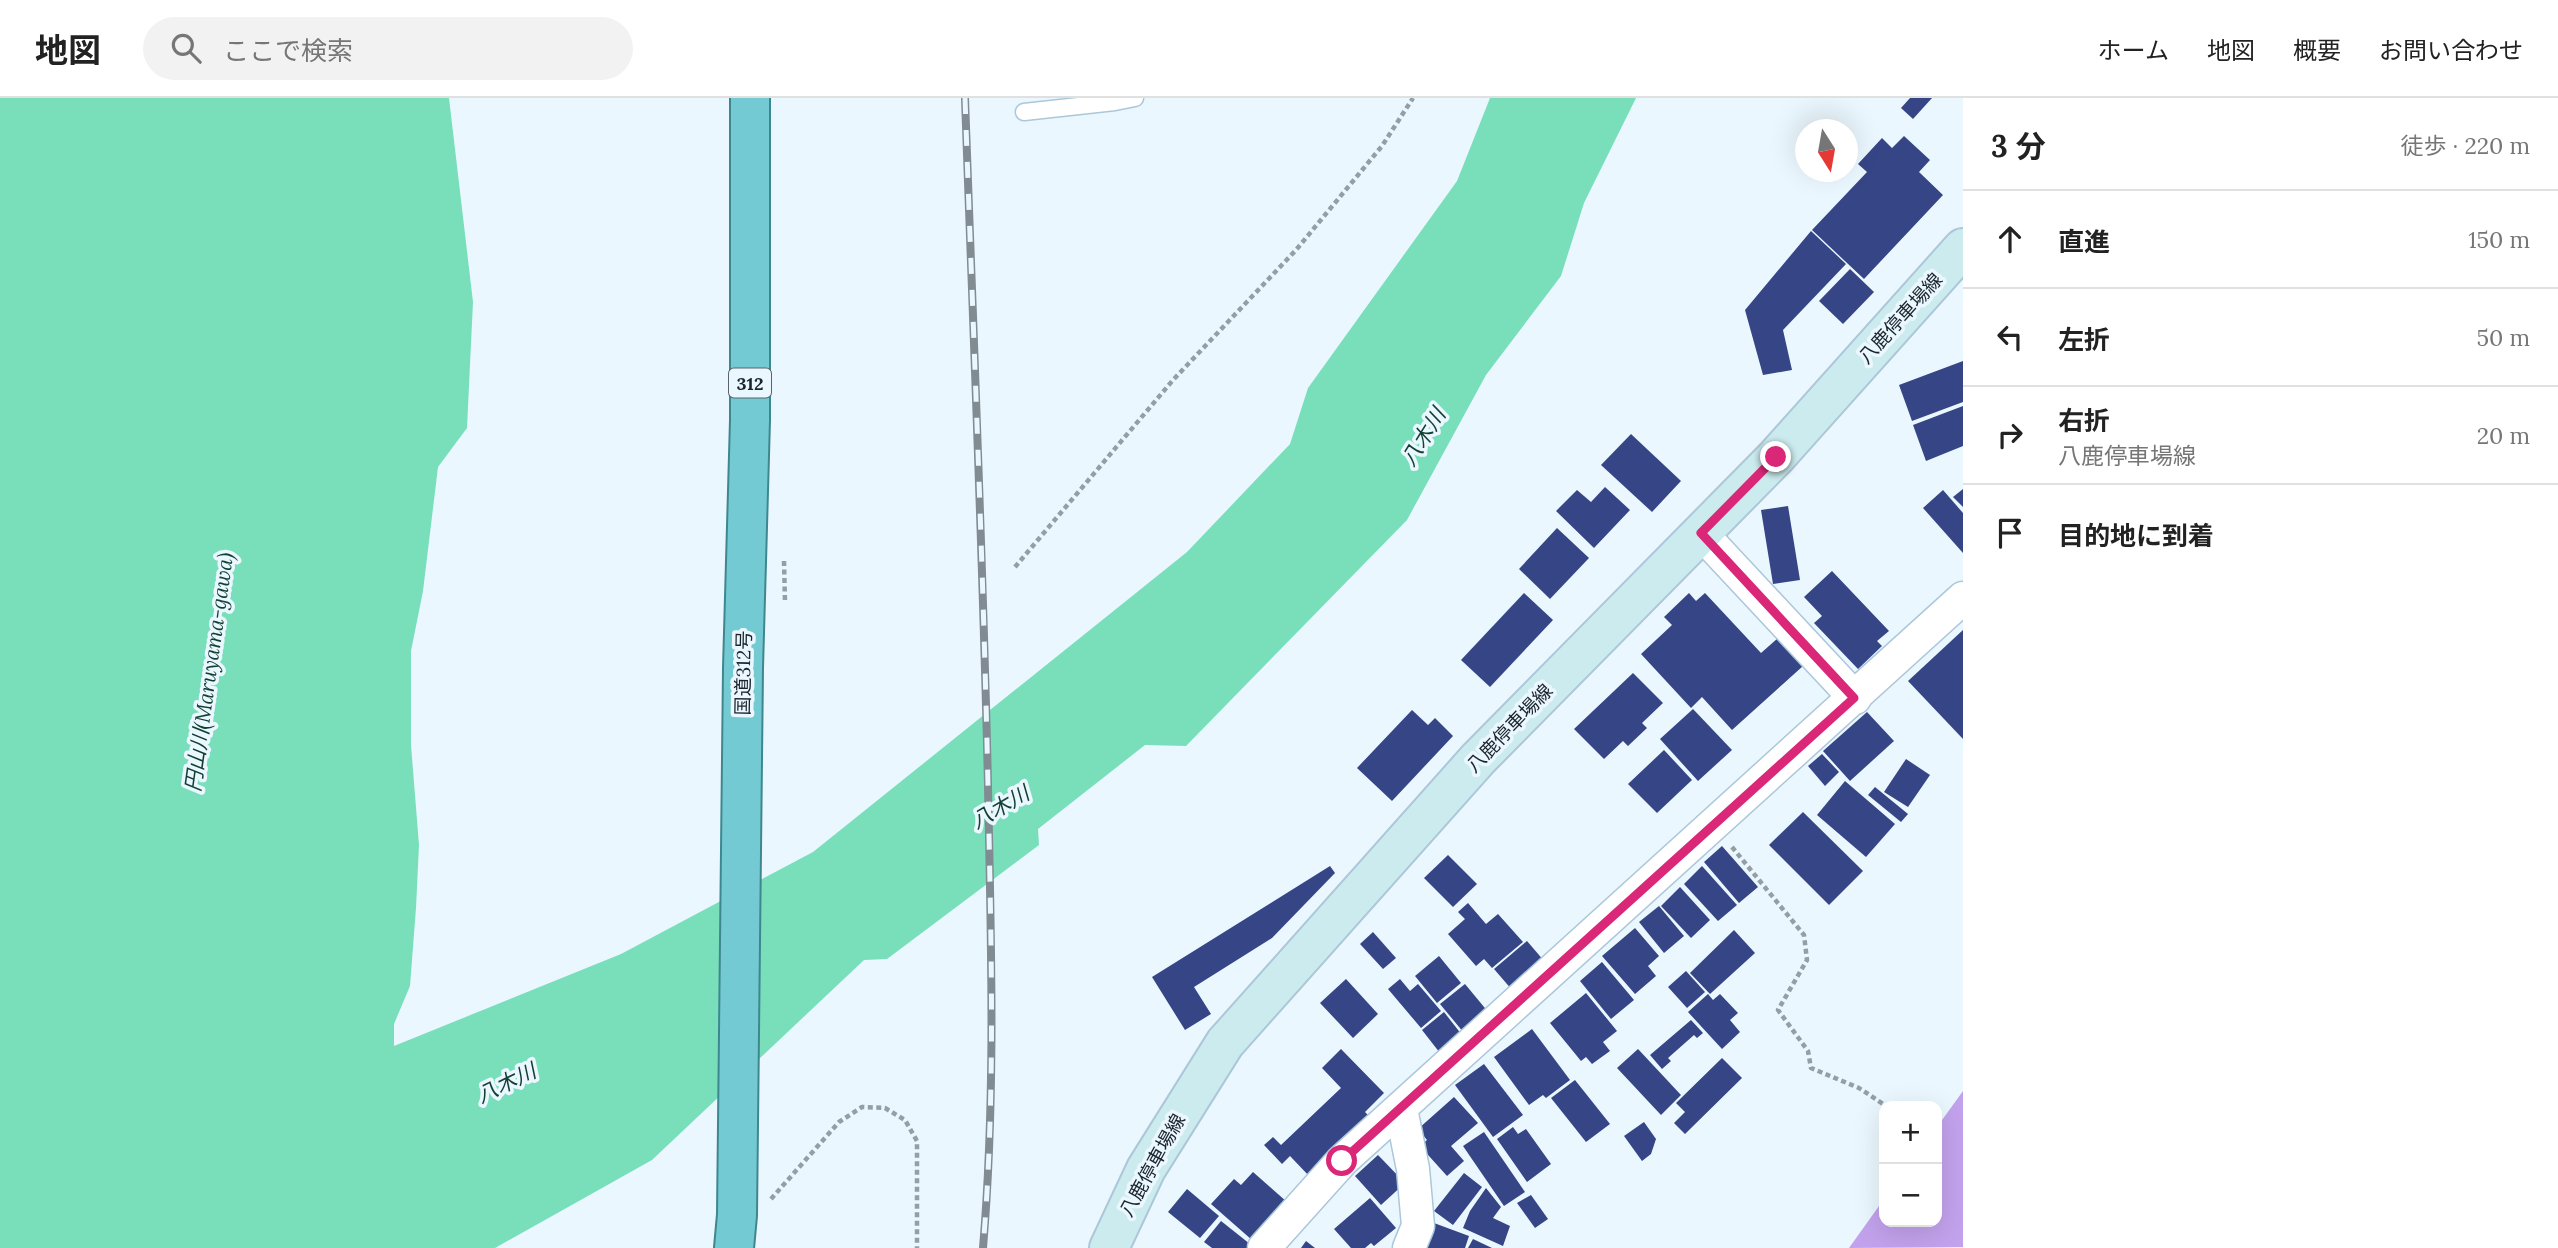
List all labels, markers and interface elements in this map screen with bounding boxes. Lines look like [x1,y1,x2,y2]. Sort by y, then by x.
search box [143,17,633,80]
text: 地図 [35,29,101,71]
icon: search [167,29,205,67]
text: ここで検索 [223,34,353,67]
text: ホーム [2098,35,2169,66]
text: 地図 [2207,35,2255,66]
text: 概要 [2293,35,2341,66]
text: お問い合わせ [2379,35,2523,66]
north arrow [1795,119,1858,182]
text: 3 分 [1991,127,2046,165]
text: 徒歩 · 220 m [2401,131,2530,160]
icon: ahead [1991,220,2029,258]
text: 直進 [2058,225,2110,258]
text: 150 m [2468,225,2530,254]
street label: 八鹿停車場線 [1853,268,1947,368]
icon: left [1991,318,2029,356]
text: 左折 [2058,323,2110,356]
text: 50 m [2477,323,2530,352]
road number: 312 [729,368,771,398]
water label: 八木川 [1395,401,1452,471]
text: 右折 [2058,404,2110,437]
icon: right [1991,416,2029,454]
text: 20 m [2477,421,2530,450]
route end [1760,441,1791,472]
text: 八鹿停車場線 [2058,441,2196,470]
icon: arrive [1991,514,2029,552]
text: 目的地に到着 [2058,519,2214,552]
water label: 円山川(Maruyama-gawa) [179,551,239,793]
street label: 国道312号 [730,630,756,716]
street label: 八鹿停車場線 [1461,679,1557,777]
water label: 八木川 [966,779,1036,834]
water label: 八木川 [472,1056,542,1109]
map controls [1879,1101,1942,1227]
button: + [1879,1101,1942,1164]
street label: 八鹿停車場線 [1114,1109,1190,1221]
route start [1326,1145,1357,1176]
button: − [1879,1164,1942,1227]

